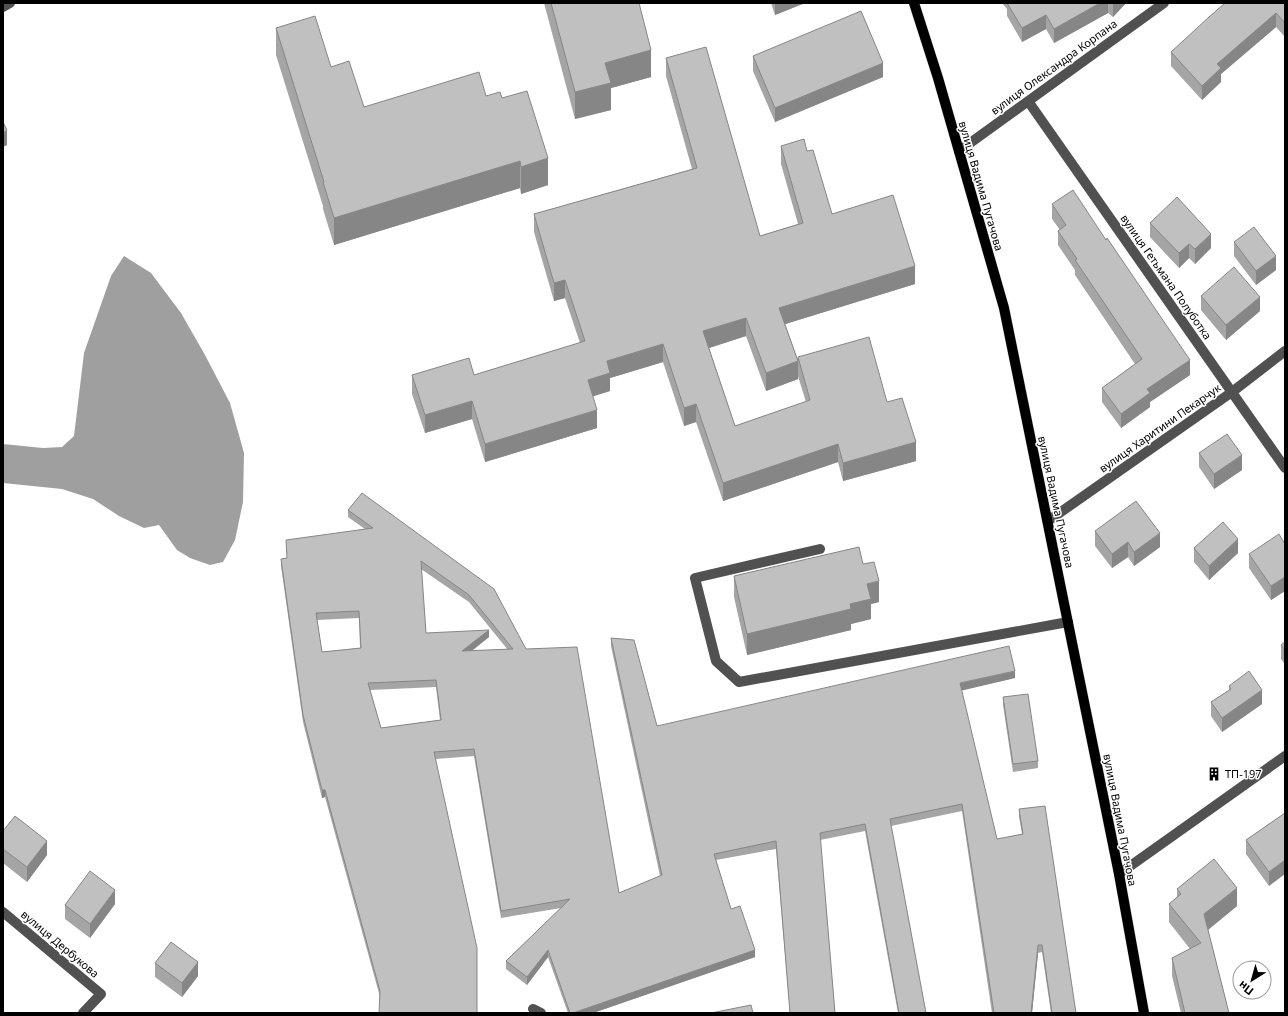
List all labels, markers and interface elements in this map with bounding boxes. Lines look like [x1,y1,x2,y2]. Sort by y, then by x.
street label: вулиця Олександра Корпана [987,16,1120,118]
street label: вулиця Вадима Пугачова [956,119,1007,253]
street label: вулиця Гетьмана Полуботка [1117,211,1215,342]
street label: вулиця Харитини Пекарчук [1096,380,1224,475]
street label: вулиця Вадима Пугачова [1035,435,1078,569]
street label: вулиця Вадима Пугачова [1100,752,1141,887]
building icon: ТП-197 [1206,766,1222,782]
place label: ТП-197 [1225,766,1262,781]
street label: вулиця Дербукова [18,907,102,981]
north arrow [1232,960,1272,1000]
text: Пн [1235,978,1256,999]

